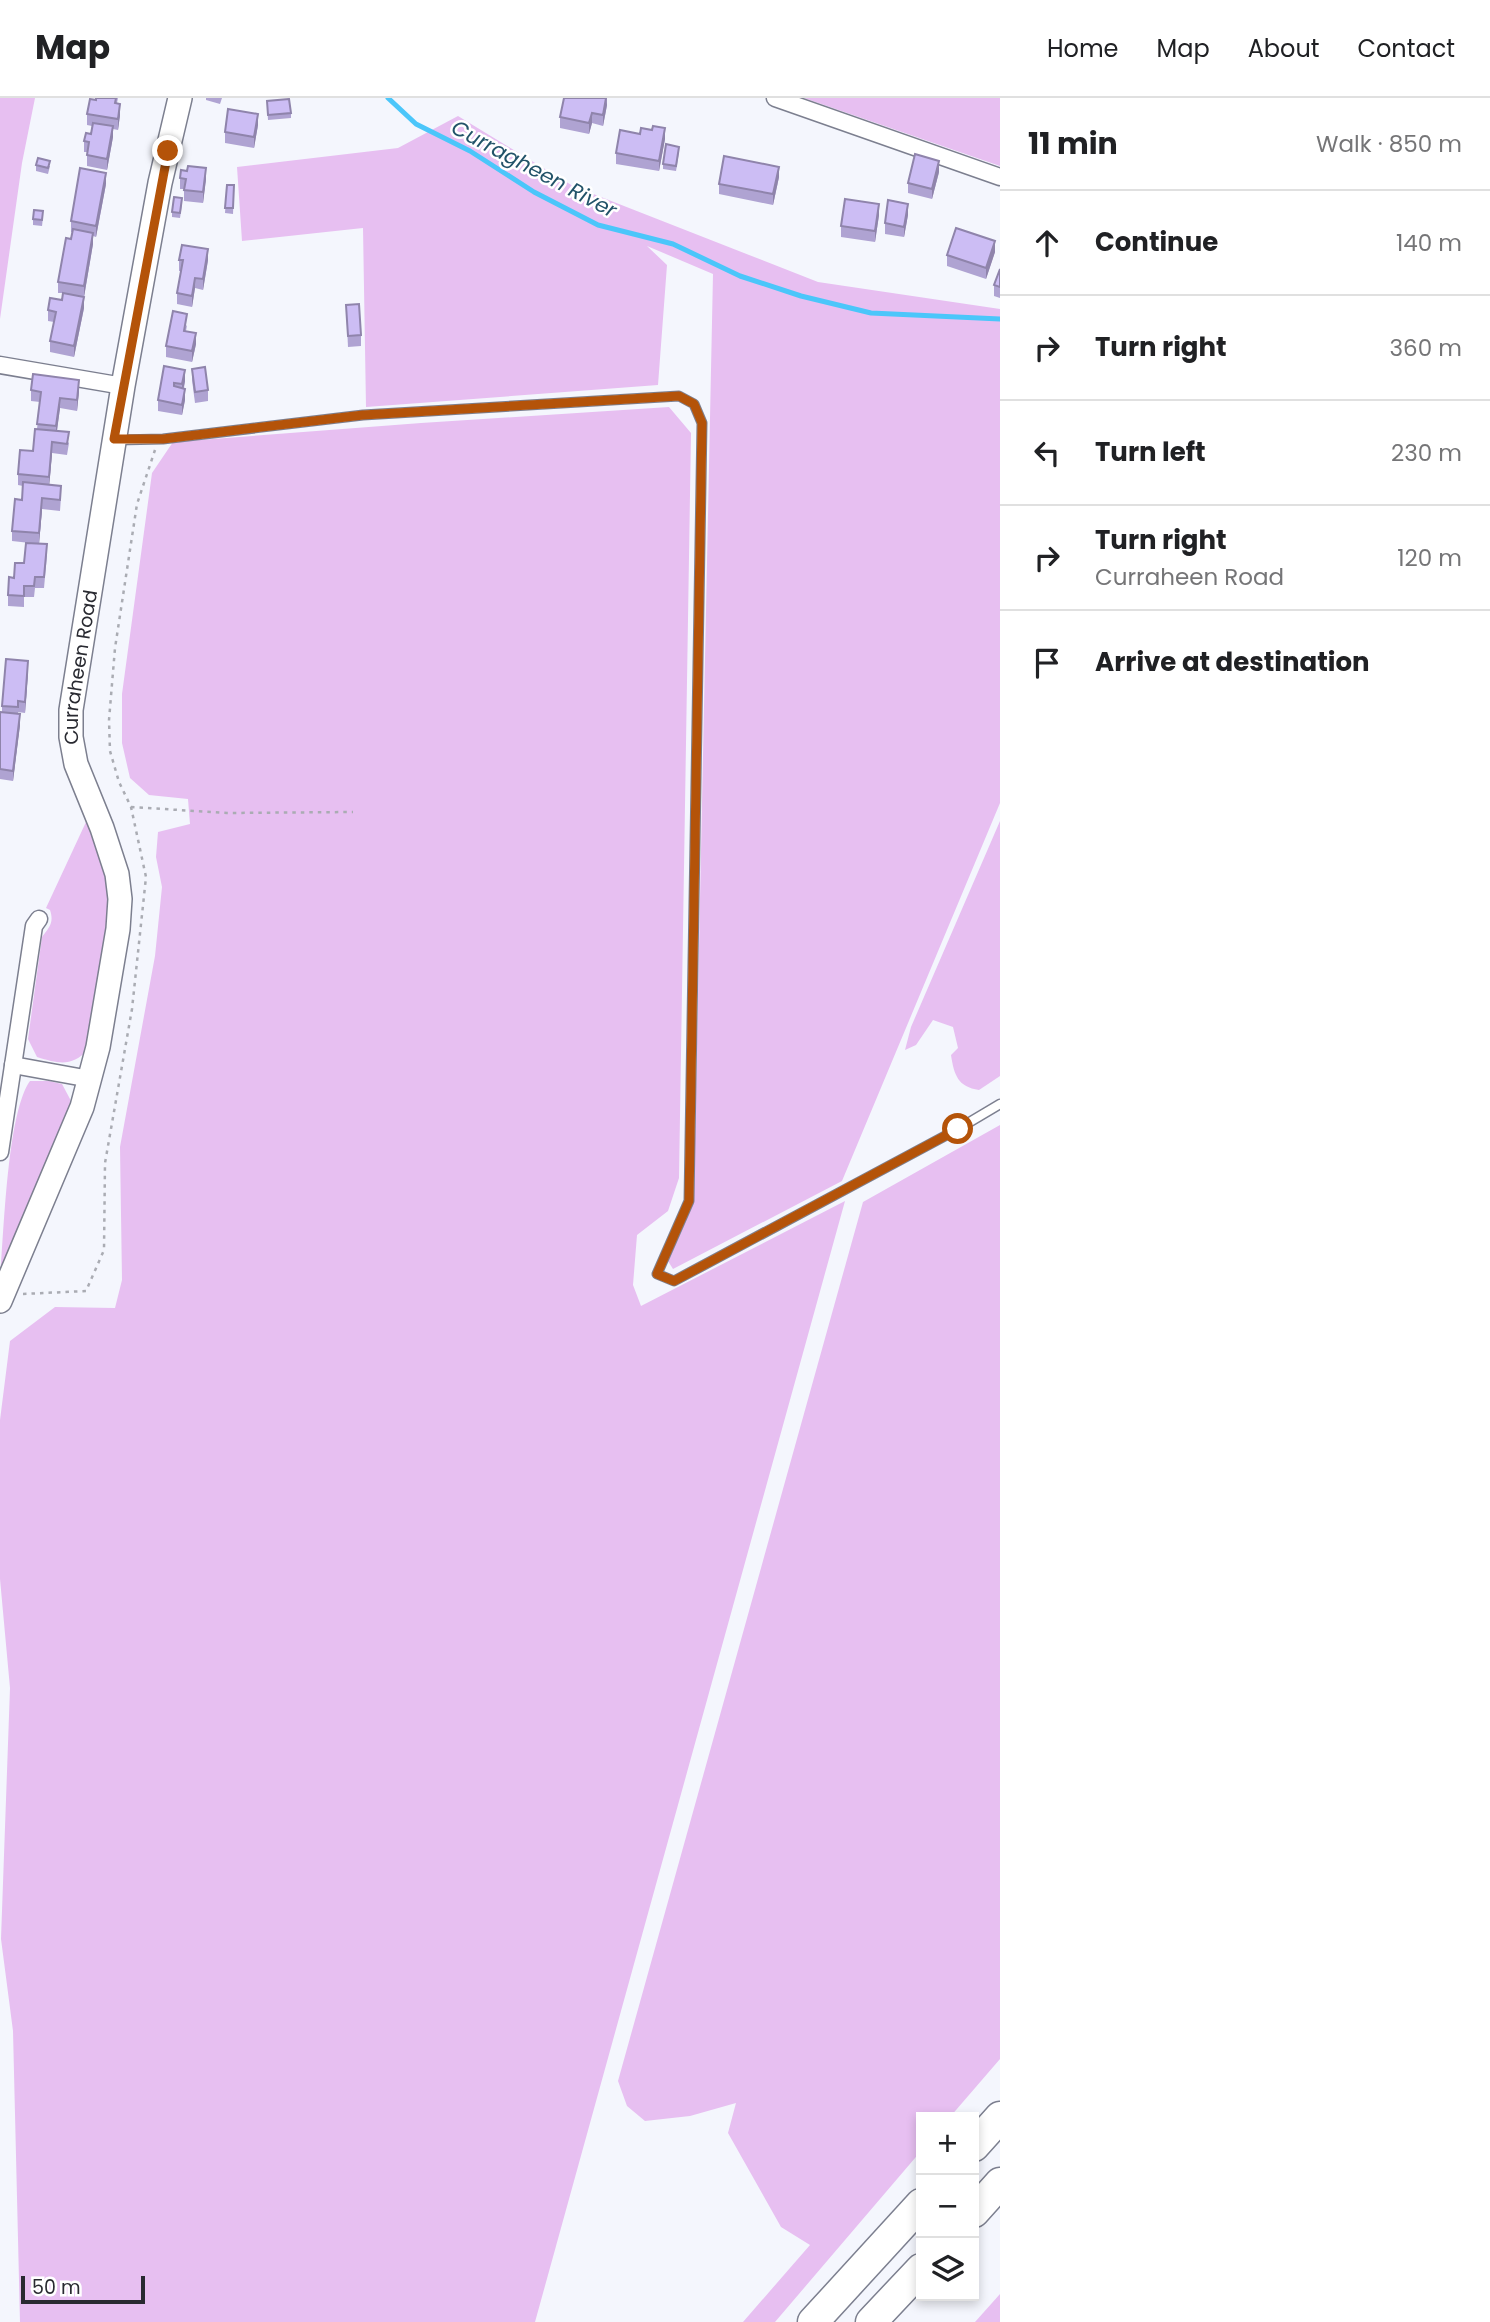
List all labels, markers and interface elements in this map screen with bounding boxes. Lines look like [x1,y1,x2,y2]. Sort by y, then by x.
text: Map [35,24,110,71]
text: Home [1047,32,1119,65]
text: Map [1157,32,1210,65]
text: About [1248,32,1319,65]
text: Contact [1357,32,1455,65]
water label: Curragheen River [446,113,623,225]
text: 11 min [1028,122,1118,165]
text: Walk · 850 m [1316,128,1462,160]
route end [152,135,183,166]
icon: ahead [1028,224,1066,262]
text: Continue [1095,224,1218,260]
text: 140 m [1396,227,1462,259]
icon: right [1028,329,1066,367]
text: Turn right [1095,329,1227,365]
text: 360 m [1390,332,1462,364]
icon: left [1028,434,1066,472]
text: Turn left [1095,434,1206,470]
text: 230 m [1391,437,1462,469]
text: Turn right [1095,522,1227,558]
icon: right [1028,539,1066,577]
text: 120 m [1397,542,1462,574]
text: Curraheen Road [1095,561,1284,593]
street label: Curraheen Road [57,588,104,747]
icon: arrive [1028,644,1066,682]
text: Arrive at destination [1095,644,1370,680]
route start [942,1113,973,1144]
map controls [916,2112,979,2301]
button: + [916,2112,979,2175]
button: − [916,2175,979,2238]
button: layers [916,2238,979,2301]
scale bar [21,2273,145,2305]
text: 50 m [32,2274,81,2301]

